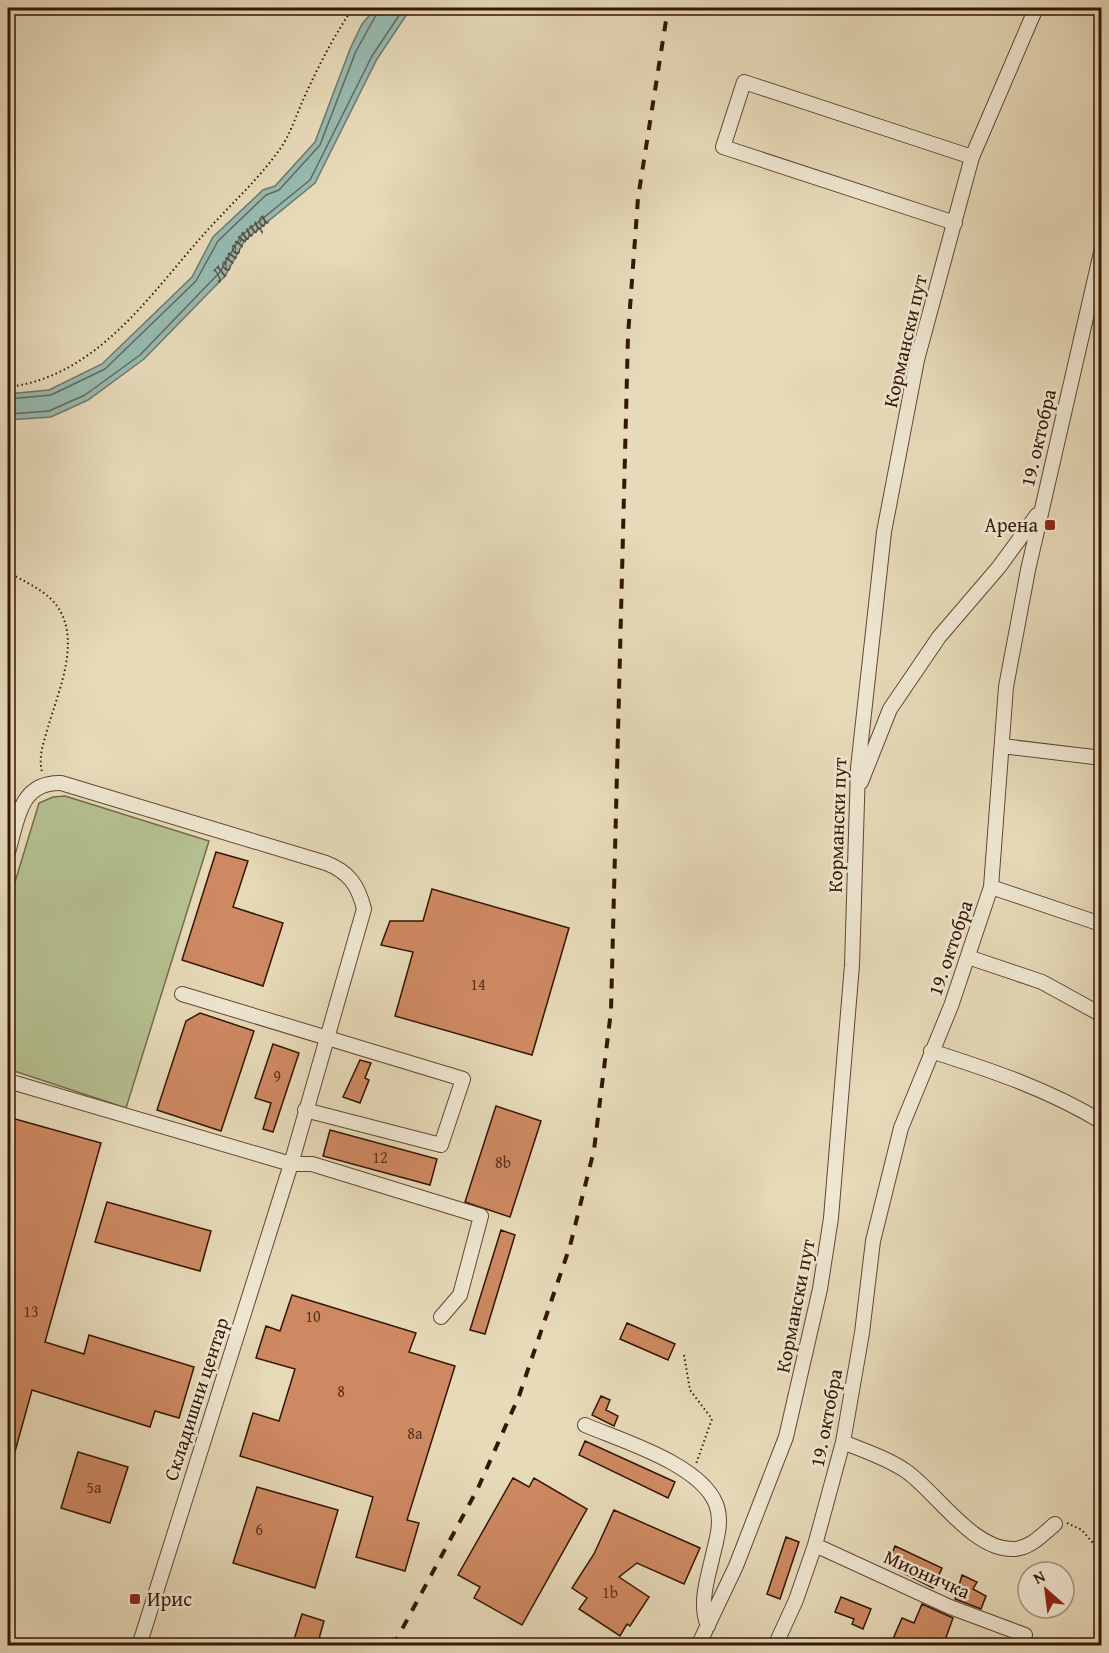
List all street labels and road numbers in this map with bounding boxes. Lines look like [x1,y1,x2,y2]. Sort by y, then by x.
street label: Кормански пут [875,271,934,410]
street label: 19. октобра [1012,386,1063,490]
street label: Кормански пут [820,756,853,893]
street label: 19. октобра [920,896,980,1000]
street label: Кормански пут [767,1236,822,1375]
street label: Складишни центар [155,1313,236,1484]
street label: 19. октобра [802,1366,849,1470]
street label: Мионичка [879,1542,976,1606]

